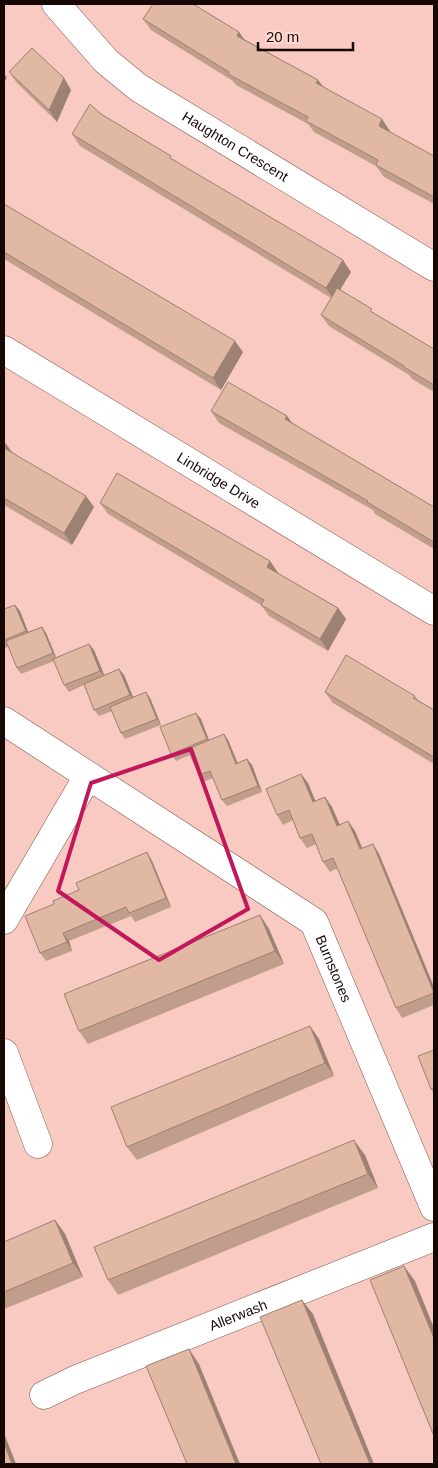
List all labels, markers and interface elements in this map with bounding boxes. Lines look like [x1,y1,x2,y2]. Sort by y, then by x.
scale bar [258,20,353,52]
text: 20 m [266,28,299,45]
street label: Haughton Crescent [179,108,291,185]
street label: Linbridge Drive [174,449,263,512]
street label: Burnstones [312,933,355,1004]
street label: Allerwash [207,1296,269,1334]

